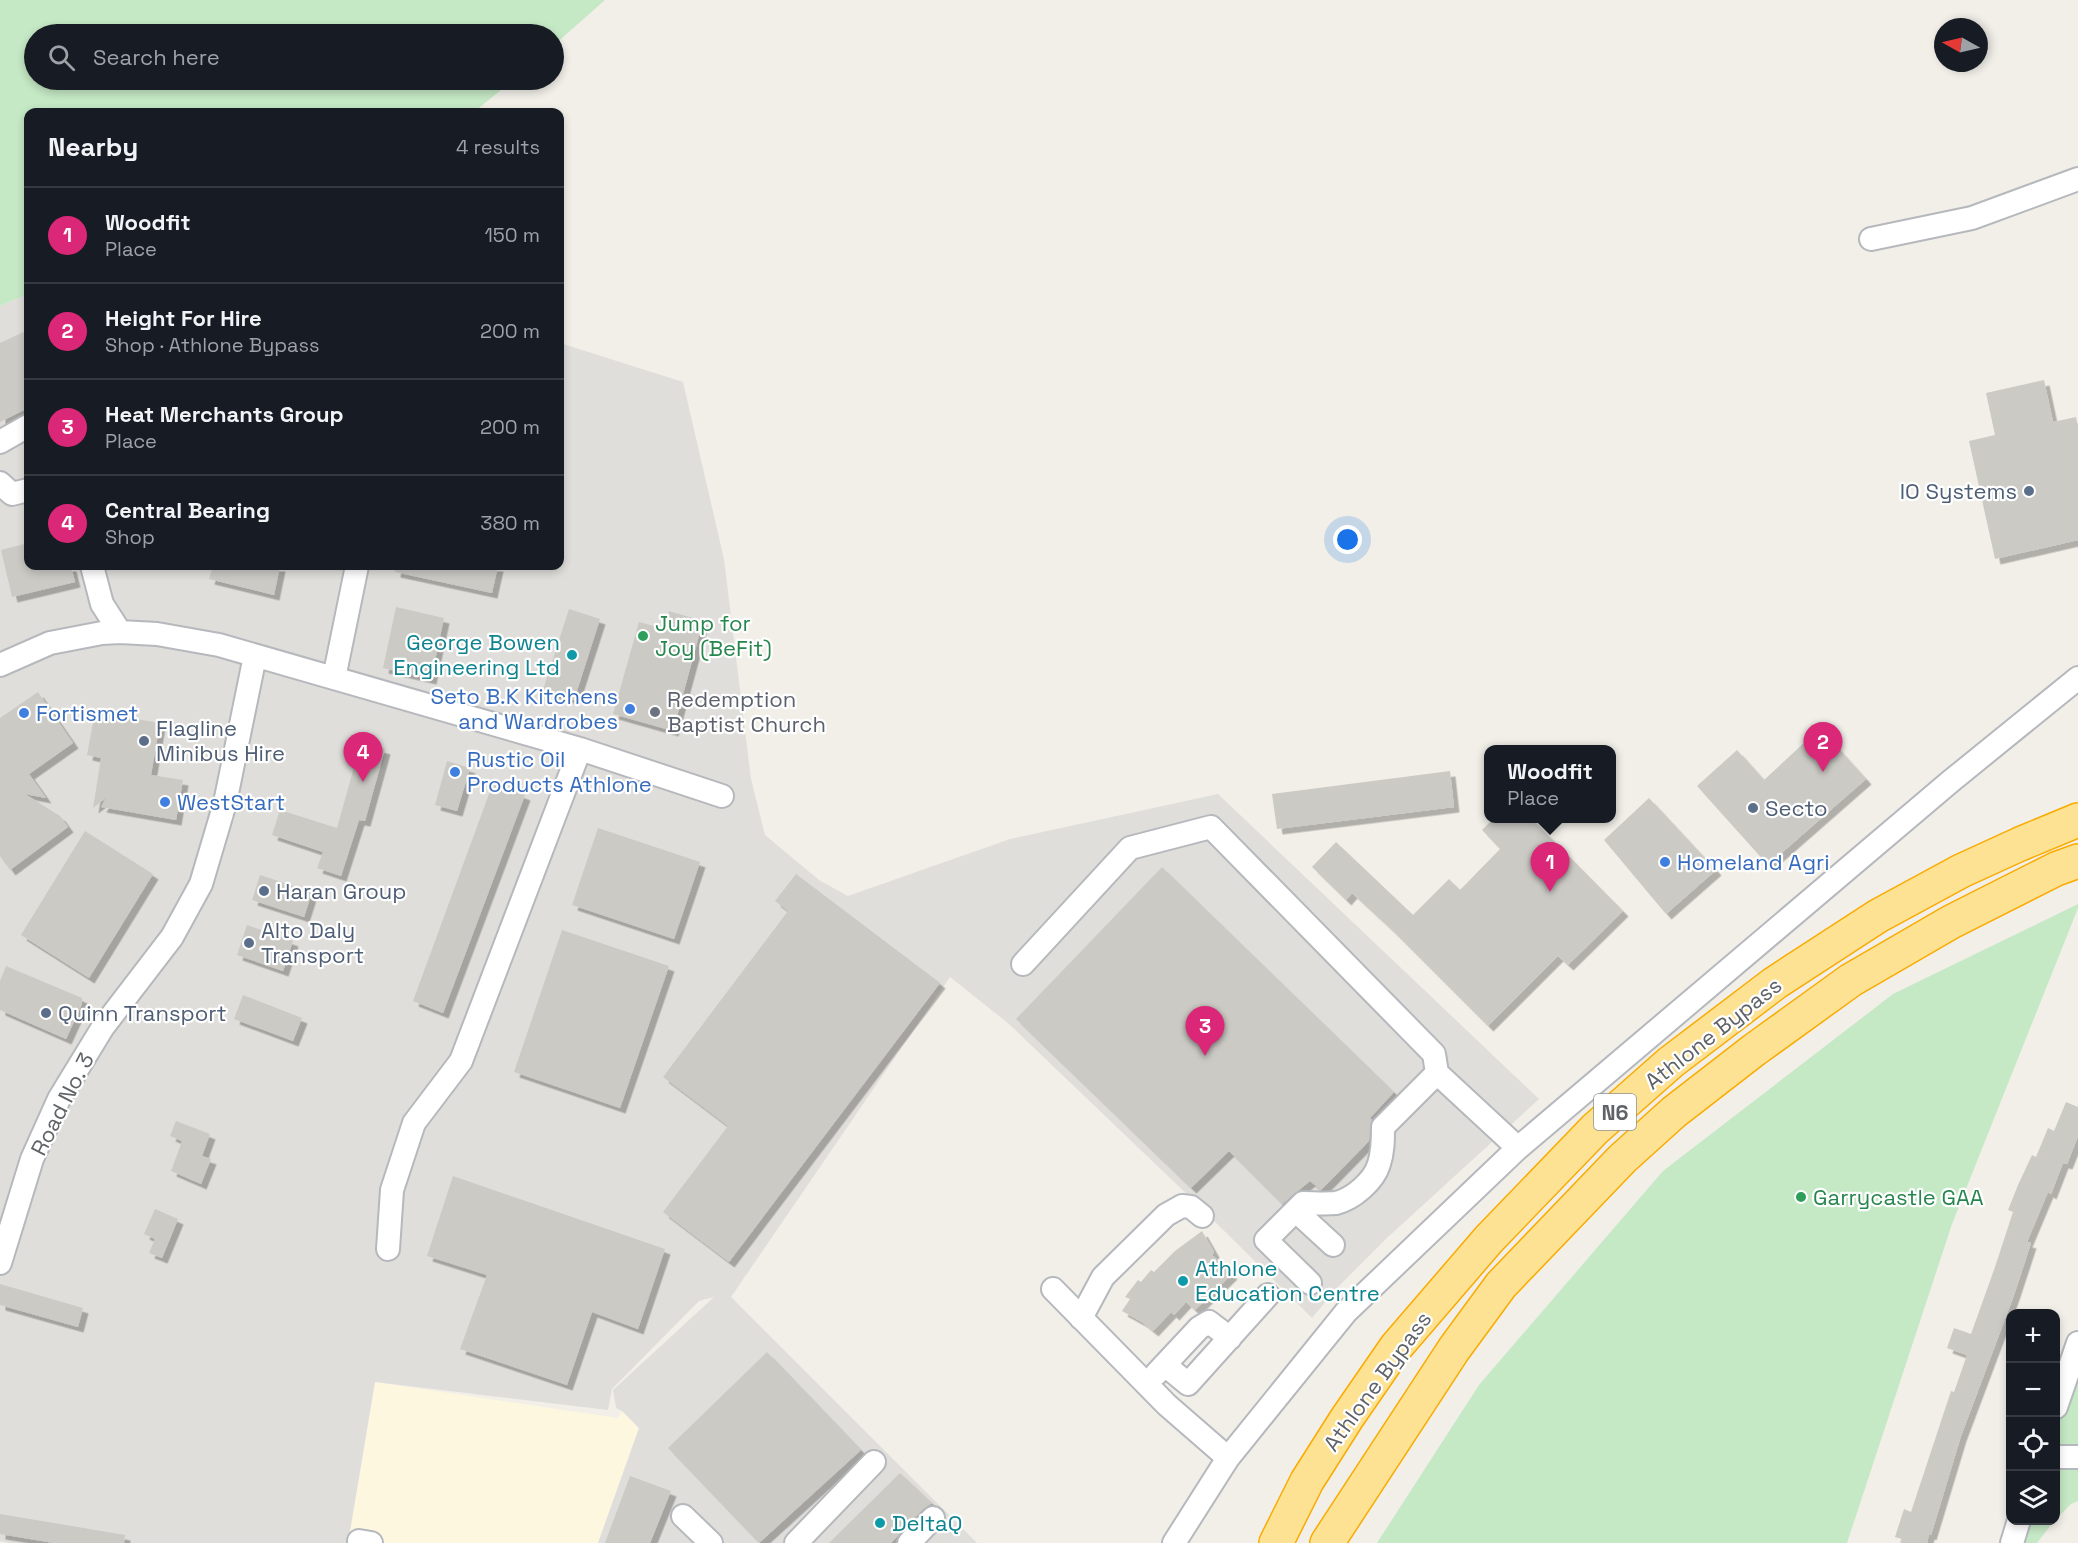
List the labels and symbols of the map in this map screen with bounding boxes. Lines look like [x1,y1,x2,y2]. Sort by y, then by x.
north arrow [1934,18,1988,72]
place label: IO Systems [1900,477,2017,505]
marker: IO Systems [2022,484,2036,498]
your location [1333,525,1362,554]
place label: Jump for Joy (BeFit) [655,609,772,662]
place label: George Bowen Engineering Ltd [393,628,560,681]
marker: Jump for Joy (BeFit) [636,629,650,643]
marker: George Bowen Engineering Ltd [565,648,579,662]
place label: Seto B.K Kitchens and Wardrobes [430,682,618,735]
place label: Redemption Baptist Church [667,685,826,738]
place label: Fortismet [36,699,138,727]
marker: Seto B.K Kitchens and Wardrobes [623,702,637,716]
marker: Redemption Baptist Church [648,705,662,719]
marker: Fortismet [17,706,31,720]
place label: Flagline Minibus Hire [156,714,285,767]
pin: 2 [1804,722,1842,772]
pin: 4 [344,732,382,782]
marker: Flagline Minibus Hire [137,734,151,748]
place label: Rustic Oil Products Athlone [467,745,652,798]
marker: Rustic Oil Products Athlone [448,765,462,779]
place label: WestStart [177,788,285,816]
place label: Secto [1765,794,1828,822]
marker: WestStart [158,795,172,809]
marker: Secto [1746,801,1760,815]
pin: 1 [1530,842,1570,892]
place label: Homeland Agri [1677,848,1830,876]
marker: Homeland Agri [1658,855,1672,869]
place label: Haran Group [276,877,406,905]
marker: Haran Group [257,884,271,898]
place label: Alto Daly Transport [261,916,364,969]
marker: Alto Daly Transport [242,936,256,950]
street label: Athlone Bypass [1639,971,1787,1095]
place label: Quinn Transport [58,999,227,1027]
marker: Quinn Transport [39,1006,53,1020]
pin: 3 [1186,1006,1224,1056]
street label: Road No. 3 [24,1048,100,1160]
road number: N6 [1594,1094,1636,1130]
place label: Garrycastle GAA [1813,1183,1984,1211]
marker: Garrycastle GAA [1794,1190,1808,1204]
place label: Athlone Education Centre [1195,1254,1380,1307]
marker: Athlone Education Centre [1176,1274,1190,1288]
street label: Athlone Bypass [1317,1306,1437,1456]
place label: DeltaQ [892,1509,962,1537]
marker: DeltaQ [873,1516,887,1530]

